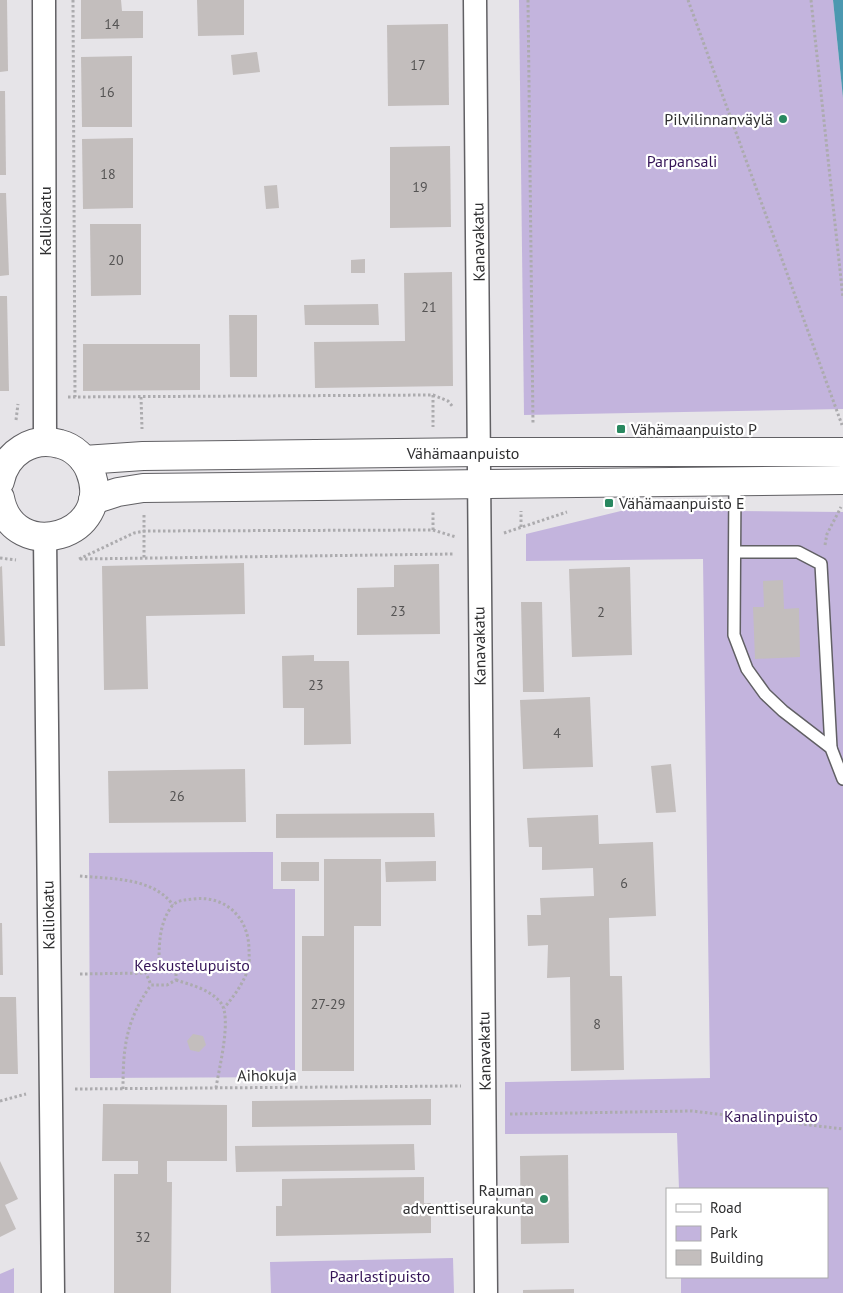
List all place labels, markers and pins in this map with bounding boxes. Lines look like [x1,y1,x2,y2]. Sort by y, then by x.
place label: Pilvilinnanväylä [664,109,773,129]
marker: Pilvilinnanväylä [777,113,789,125]
place label: Vähämaanpuisto P [630,419,757,439]
marker: Vähämaanpuisto P [615,423,627,435]
place label: Vähämaanpuisto E [618,493,745,513]
marker: Vähämaanpuisto E [603,497,615,509]
place label: Rauman adventtiseurakunta [403,1180,534,1218]
marker: Rauman adventtiseurakunta [538,1193,550,1205]

